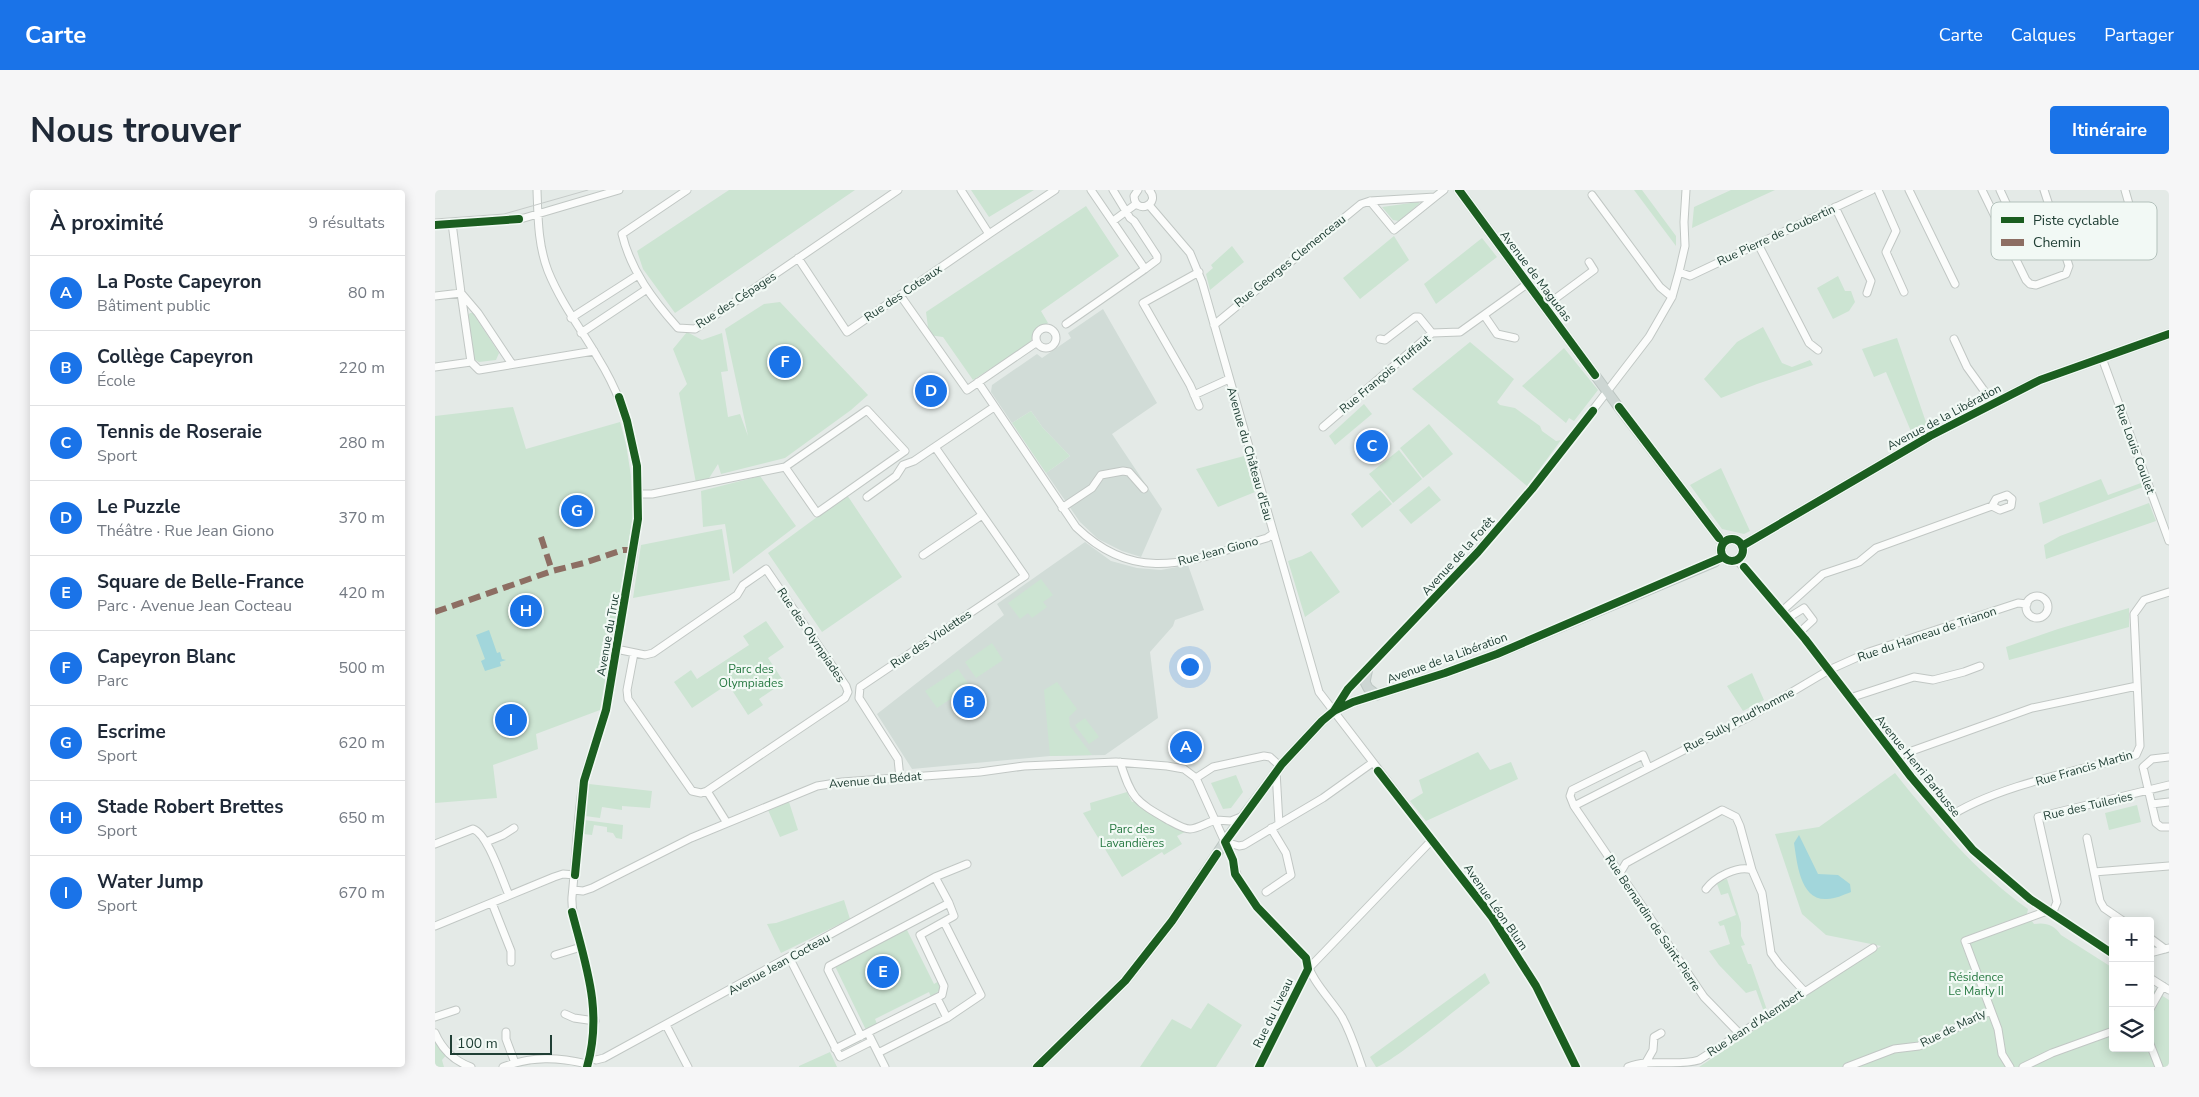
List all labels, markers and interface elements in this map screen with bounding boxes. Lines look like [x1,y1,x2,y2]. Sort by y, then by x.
text: Carte [25,19,86,51]
text: Carte [1939,23,1983,47]
text: Calques [2011,23,2076,47]
text: Partager [2104,23,2174,47]
button: Itinéraire [2050,106,2169,154]
text: Nous trouver [30,107,241,154]
street label: Rue Pierre de Coubertin [1714,201,1838,269]
legend [1991,202,2157,260]
text: À proximité [50,209,164,237]
street label: Rue Georges Clemenceau [1231,211,1349,311]
text: Piste cyclable [2033,211,2119,230]
text: 9 résultats [309,212,385,234]
street label: Avenue de Magudas [1497,227,1576,325]
text: Chemin [2033,233,2081,252]
street label: Rue des Coteaux [861,261,946,325]
street label: Rue des Cépages [693,268,780,332]
text: La Poste Capeyron [97,269,262,295]
text: A [60,282,72,304]
text: 80 m [348,282,385,304]
text: Bâtiment public [97,295,210,317]
street label: Rue François Truffaut [1336,331,1434,417]
pin: F [769,343,801,381]
text: Collège Capeyron [97,344,253,370]
text: B [60,357,72,379]
text: 220 m [338,357,385,379]
text: École [97,370,136,392]
pin: D [915,372,947,410]
street label: Avenue de la Libération [1884,380,2004,454]
street label: Avenue du Château d'Eau [1223,385,1277,523]
street label: Rue Louis Coullet [2111,402,2159,497]
text: Tennis de Roseraie [97,419,262,445]
pin: C [1356,427,1388,465]
text: C [61,432,71,454]
text: 280 m [338,432,385,454]
text: Sport [97,445,137,467]
pin: G [561,492,593,530]
text: Le Puzzle [97,494,181,520]
text: D [60,507,72,529]
text: 370 m [338,507,385,529]
street label: Avenue de la Forêt [1418,512,1498,599]
text: Théâtre · Rue Jean Giono [97,520,274,542]
street label: Rue Jean Giono [1176,533,1260,569]
text: Square de Belle-France [97,569,304,595]
text: E [61,582,71,604]
text: 420 m [338,582,385,604]
street label: Rue des Olympiades [773,585,849,686]
pin: H [510,592,542,630]
street label: Avenue du Truc [593,592,623,678]
text: Parc · Avenue Jean Cocteau [97,595,292,617]
street label: Rue du Hameau de Trianon [1855,603,1999,665]
street label: Rue des Violettes [887,606,975,672]
street label: Avenue de la Libération [1385,629,1509,687]
text: Capeyron Blanc [97,644,236,670]
your location [1177,654,1203,680]
text: F [62,657,71,679]
text: 500 m [338,657,385,679]
park label: Parc des Olympiades [719,661,783,691]
text: Parc [97,670,128,692]
pin: B [953,683,985,721]
street label: Rue Sully Prud'homme [1681,684,1797,756]
pin: I [495,701,527,739]
street label: Avenue Henri Barbusse [1872,712,1964,820]
text: Escrime [97,719,166,745]
pin: A [1170,728,1202,766]
text: G [60,732,72,754]
text: 620 m [338,732,385,754]
text: Sport [97,745,137,767]
street label: Rue Francis Martin [2034,746,2134,790]
street label: Avenue du Bédat [828,768,923,792]
street label: Rue des Tuileries [2042,788,2135,824]
text: Stade Robert Brettes [97,794,283,820]
text: H [60,807,72,829]
text: 650 m [338,807,385,829]
text: Sport [97,820,137,842]
park label: Parc des Lavandières [1100,821,1165,851]
street label: Rue Bernardin de Saint-Pierre [1601,852,1705,994]
street label: Avenue Léon Blum [1460,861,1532,953]
text: Water Jump [97,869,203,895]
text: I [64,882,68,904]
text: 670 m [338,882,385,904]
text: Sport [97,895,137,917]
map controls [2109,917,2154,1052]
button: + [2109,917,2154,962]
street label: Avenue Jean Cocteau [725,929,833,999]
pin: E [867,953,899,991]
button: − [2109,962,2154,1007]
park label: Résidence Le Marly II [1948,969,2004,999]
street label: Rue du Liveau [1249,975,1297,1051]
street label: Rue Jean d'Alembert [1704,985,1807,1060]
street label: Rue de Marly [1917,1005,1989,1051]
button: layers [2109,1007,2154,1052]
scale bar [450,1032,553,1055]
text: 100 m [457,1034,498,1053]

